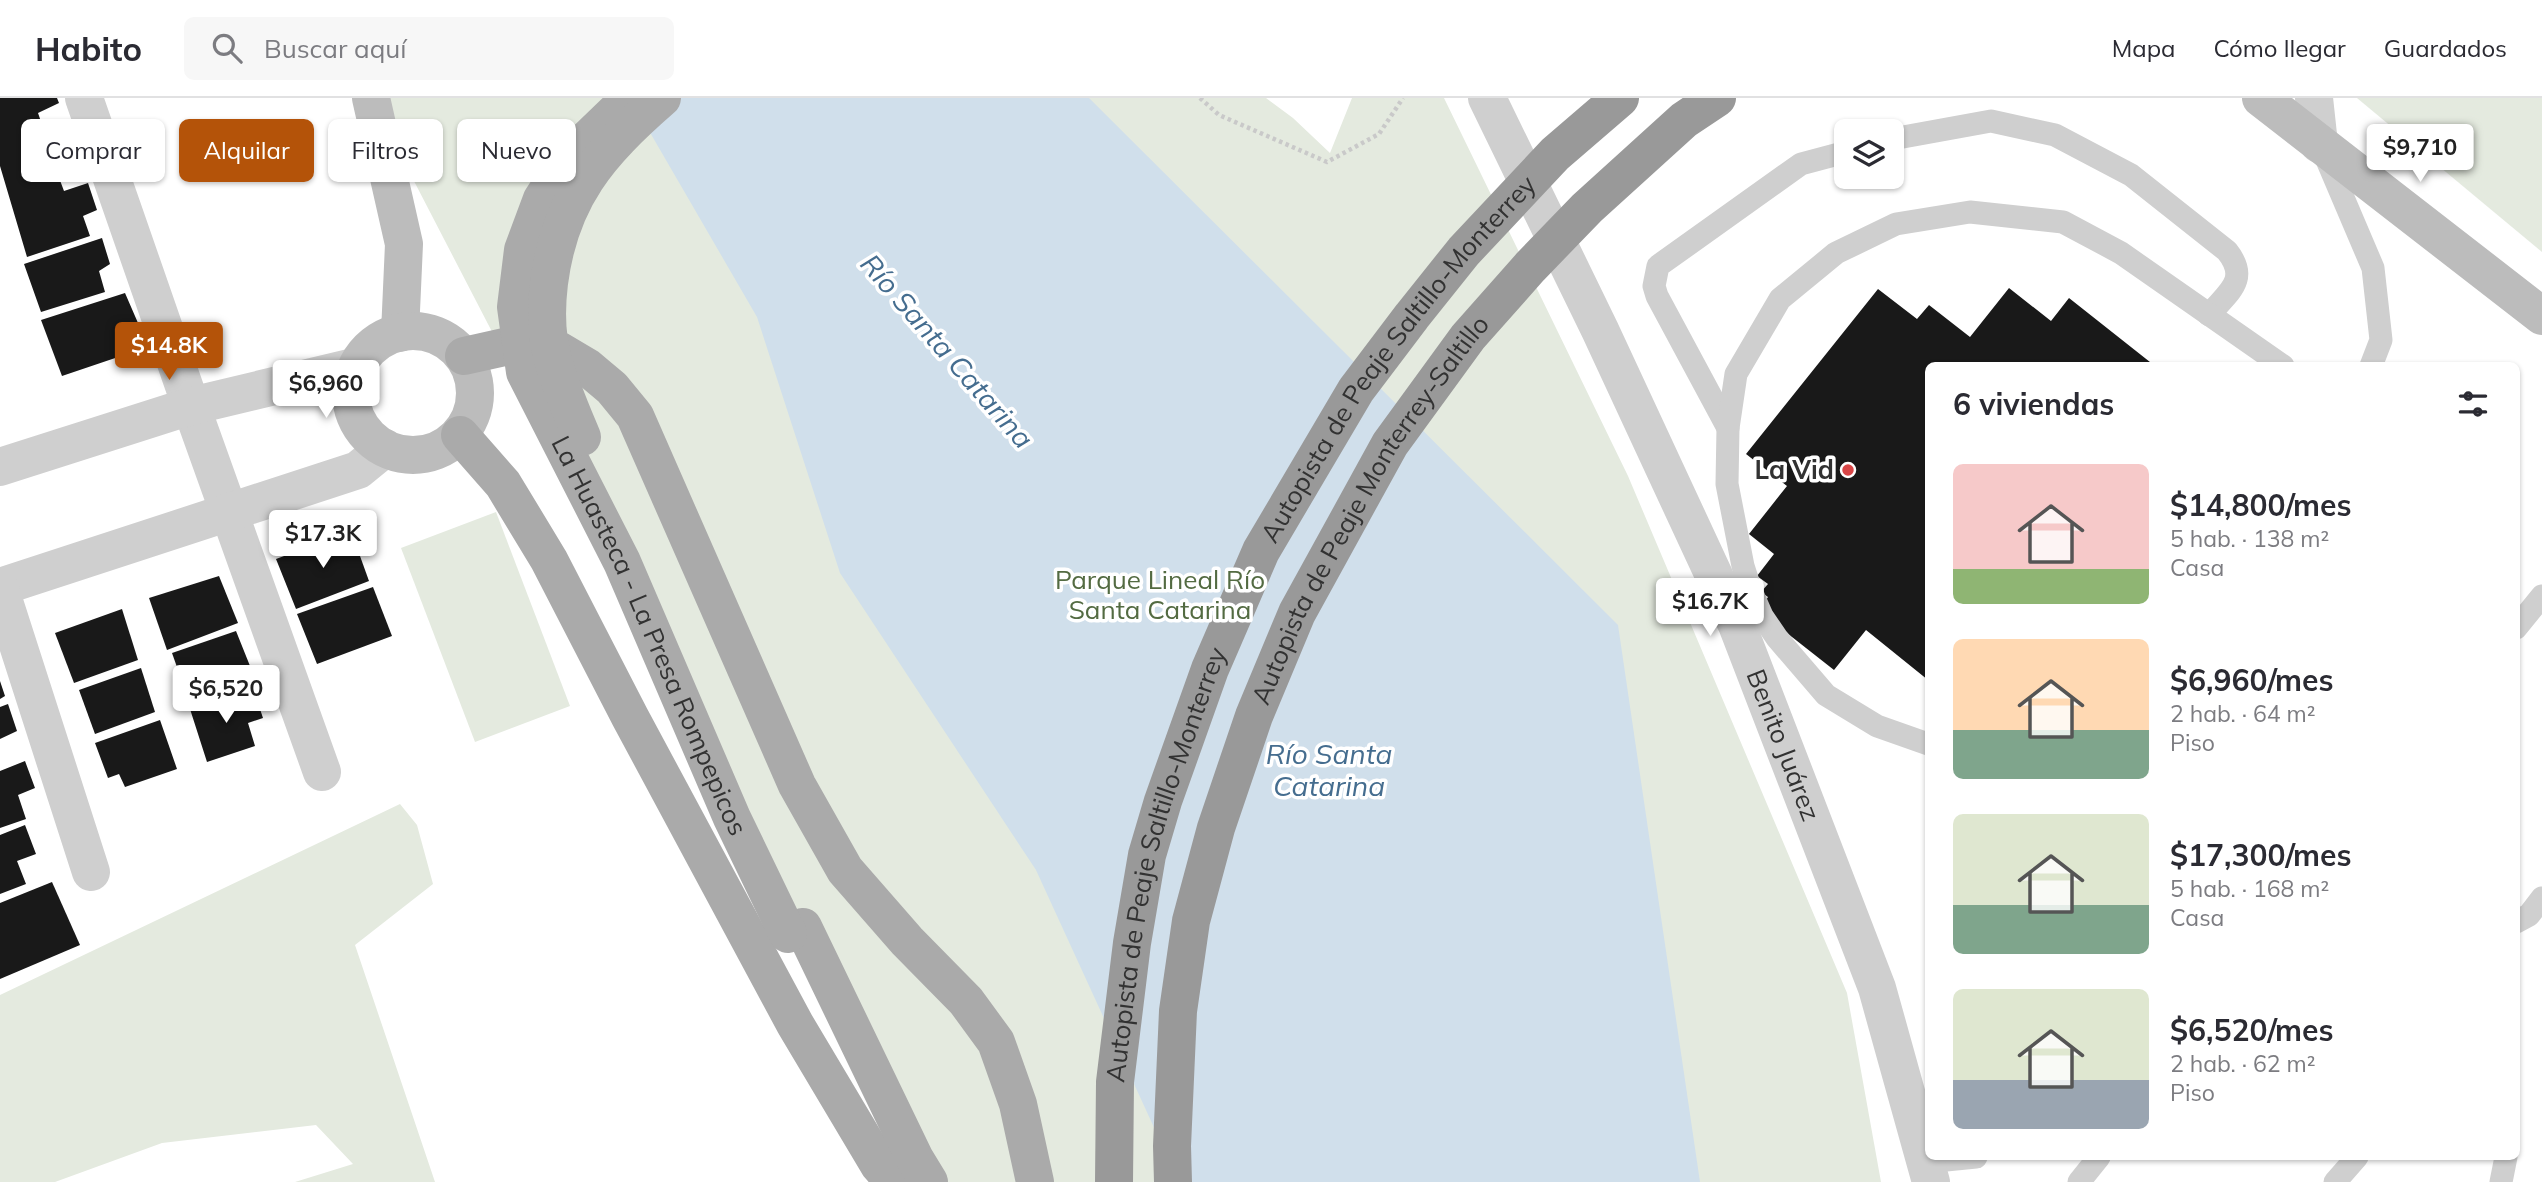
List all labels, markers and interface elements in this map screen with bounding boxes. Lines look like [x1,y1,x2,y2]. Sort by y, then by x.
search box [184,17,674,80]
text: Habito [35,28,142,69]
icon: search [208,29,246,67]
text: Buscar aquí [264,32,407,65]
text: Mapa [2112,33,2175,63]
text: Cómo llegar [2213,33,2346,63]
text: Guardados [2384,33,2507,63]
chip: Comprar [21,119,165,182]
chip: Alquilar [179,119,314,182]
chip: Filtros [328,119,443,182]
chip: Nuevo [457,119,576,182]
map controls [1834,119,1904,189]
button: layers [1834,119,1904,189]
pin: $9,710 [2363,125,2477,184]
text: $9,710 [2383,132,2457,161]
street label: Autopista de Peaje Saltillo-Monterrey [1253,168,1543,548]
water label: Río Santa Catarina [853,246,1041,455]
street label: Autopista de Peaje Monterrey-Saltillo [1244,308,1496,709]
pin: $14.8K [112,322,226,382]
text: $14.8K [131,330,207,359]
pin: $6,960 [269,360,383,420]
text: $6,960 [289,368,363,397]
text: 6 viviendas [1953,385,2114,423]
icon: filters [2454,385,2492,423]
street label: La Huasteca - La Presa Rompepicos [544,430,755,841]
place label: La Vid [1755,453,1834,486]
marker: La Vid [1840,462,1856,478]
text: $14,800/mes [2170,486,2352,524]
icon: home [2009,492,2093,576]
pin: $17.3K [266,510,380,570]
text: $17.3K [285,518,361,547]
text: 5 hab. · 138 m² [2170,524,2329,553]
text: Casa [2170,553,2224,582]
park label: Parque Lineal Río Santa Catarina [1055,563,1265,626]
pin: $16.7K [1653,578,1767,638]
text: $16.7K [1672,586,1748,615]
street label: Autopista de Peaje Saltillo-Monterrey [1098,642,1234,1084]
text: $6,960/mes [2170,661,2334,699]
street label: Benito Juárez [1740,664,1828,825]
pin: $6,520 [169,666,283,725]
icon: home [2009,667,2093,751]
text: $6,520 [189,673,263,702]
text: 2 hab. · 64 m² [2170,699,2315,728]
text: Piso [2170,728,2215,757]
water label: Río Santa Catarina [1266,736,1392,803]
text: $17,300/mes [2170,836,2352,874]
icon: home [2009,842,2093,926]
text: 5 hab. · 168 m² [2170,874,2329,903]
text: Casa [2170,903,2224,932]
text: $6,520/mes [2170,1011,2334,1049]
icon: home [2009,1017,2093,1101]
text: 2 hab. · 62 m² [2170,1049,2315,1078]
text: Piso [2170,1078,2215,1107]

